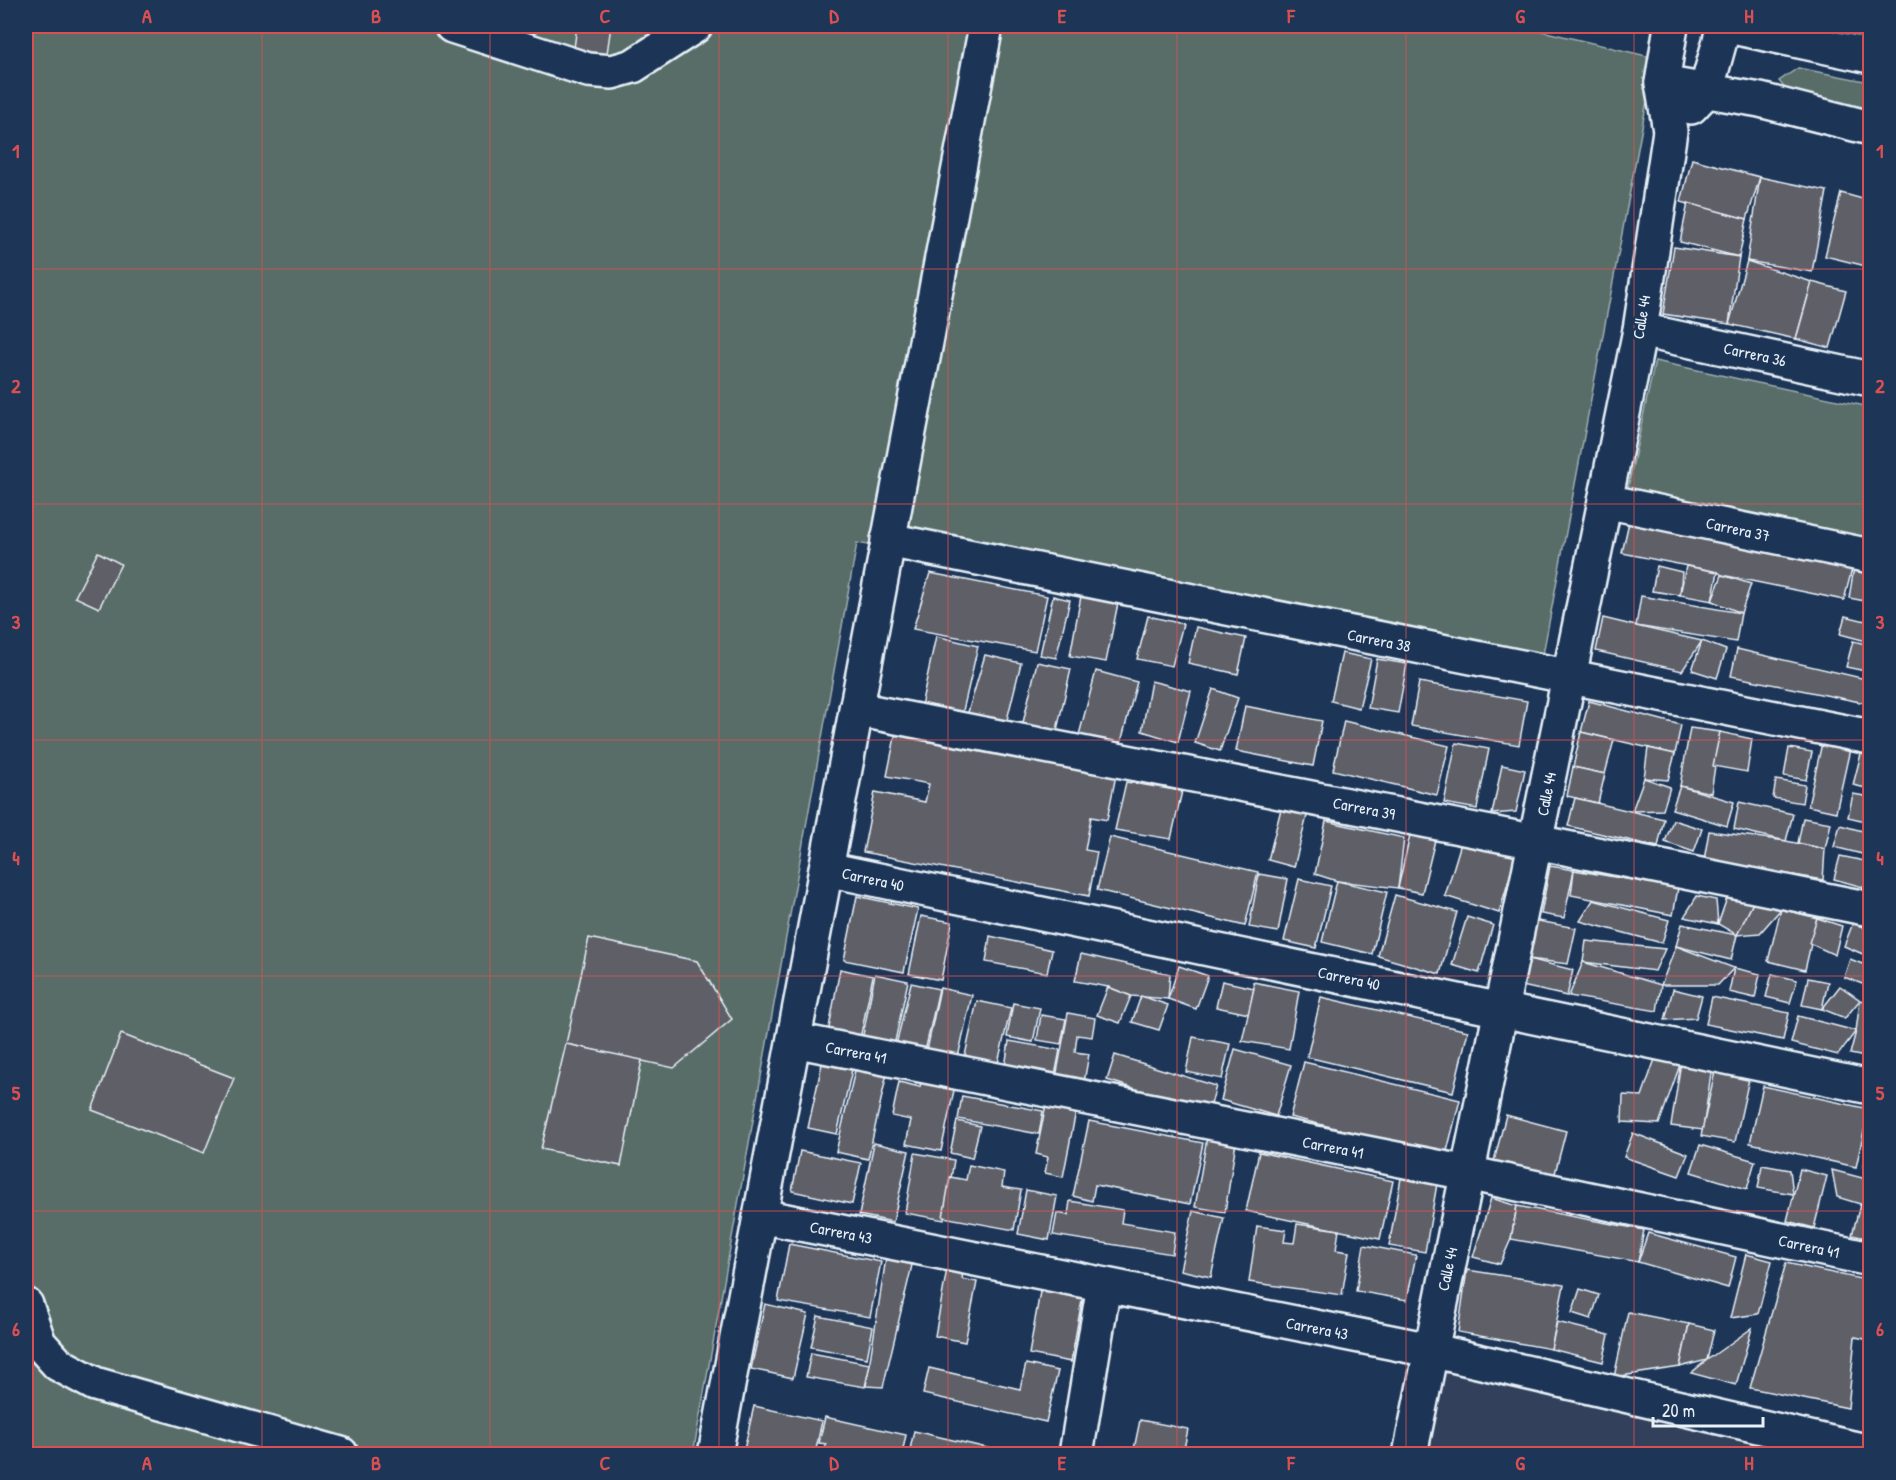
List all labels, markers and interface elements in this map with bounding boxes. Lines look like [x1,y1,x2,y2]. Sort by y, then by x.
text: A [142,2,152,29]
text: B [371,2,381,29]
text: C [600,2,611,29]
text: D [829,2,839,29]
text: E [1058,2,1067,29]
text: F [1286,2,1296,29]
text: G [1515,2,1525,29]
text: H [1744,2,1754,29]
text: 1 [12,137,20,164]
text: 1 [1876,137,1884,164]
street label: Calle 44 [1627,294,1655,340]
street label: Carrera 36 [1722,337,1788,371]
text: 2 [11,372,21,399]
text: 2 [1875,372,1885,399]
street label: Carrera 37 [1704,511,1772,547]
text: 3 [12,608,21,635]
text: 3 [1876,608,1885,635]
street label: Carrera 38 [1346,623,1413,657]
street label: Calle 44 [1531,770,1561,818]
street label: Carrera 39 [1331,791,1397,825]
text: 4 [12,844,20,871]
text: 4 [1876,844,1884,871]
street label: Carrera 40 [840,862,906,896]
street label: Carrera 40 [1316,961,1382,995]
street label: Carrera 41 [824,1035,889,1069]
text: 5 [12,1079,21,1106]
text: 5 [1876,1079,1885,1106]
street label: Carrera 41 [1301,1130,1366,1164]
street label: Carrera 43 [808,1215,874,1249]
street label: Carrera 41 [1777,1229,1842,1263]
street label: Calle 44 [1432,1245,1462,1293]
street label: Carrera 43 [1284,1311,1350,1345]
text: 6 [12,1315,20,1342]
text: 6 [1876,1315,1884,1342]
scale bar [1653,1390,1762,1428]
text: 20 m [1662,1398,1695,1423]
text: A [142,1449,152,1476]
text: B [371,1449,381,1476]
text: C [600,1449,611,1476]
text: D [829,1449,839,1476]
text: E [1058,1449,1067,1476]
text: F [1286,1449,1296,1476]
text: G [1515,1449,1525,1476]
text: H [1744,1449,1754,1476]

